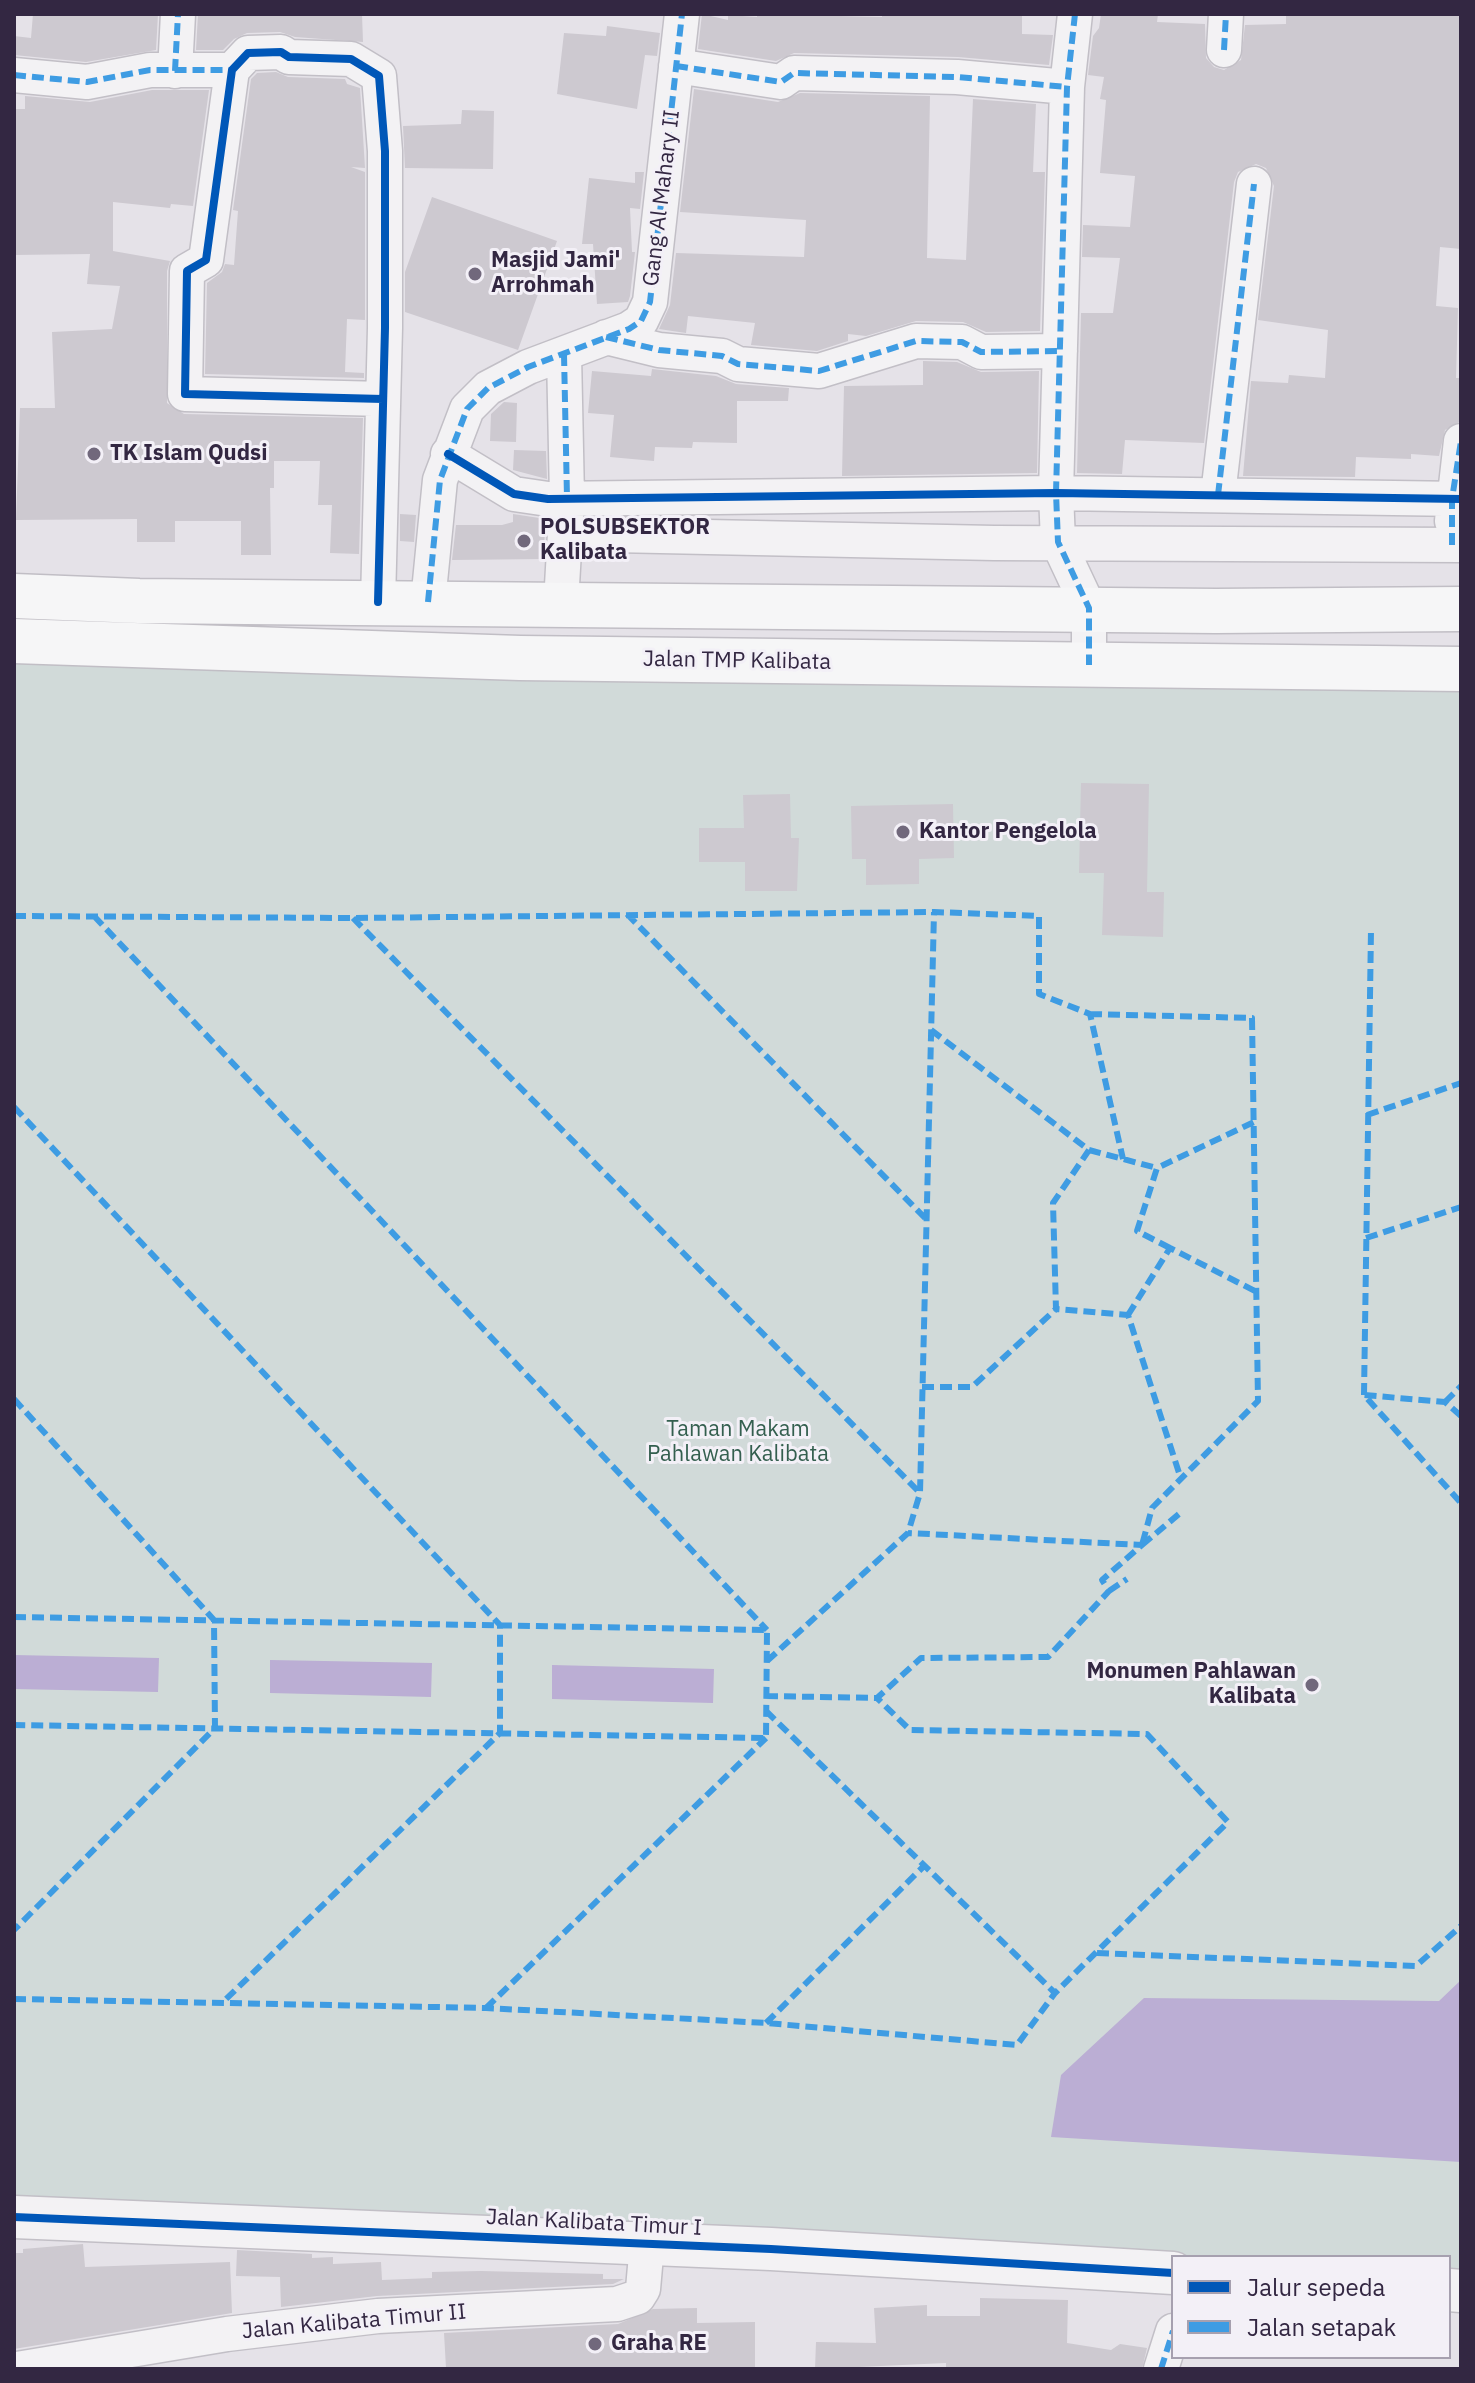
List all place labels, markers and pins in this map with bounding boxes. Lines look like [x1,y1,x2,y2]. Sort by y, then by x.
place label: Masjid Jami' Arrohmah [491,248,620,300]
marker: Masjid Jami' Arrohmah [466,265,484,283]
place label: TK Islam Qudsi [110,441,267,467]
marker: TK Islam Qudsi [85,445,103,463]
place label: POLSUBSEKTOR Kalibata [540,515,710,566]
marker: POLSUBSEKTOR Kalibata [515,532,533,550]
place label: Kantor Pengelola [919,819,1097,845]
marker: Kantor Pengelola [894,823,912,841]
place label: Monumen Pahlawan Kalibata [1086,1659,1296,1710]
marker: Monumen Pahlawan Kalibata [1303,1676,1321,1694]
place label: Graha RE [611,2331,707,2357]
marker: Graha RE [586,2335,604,2353]

